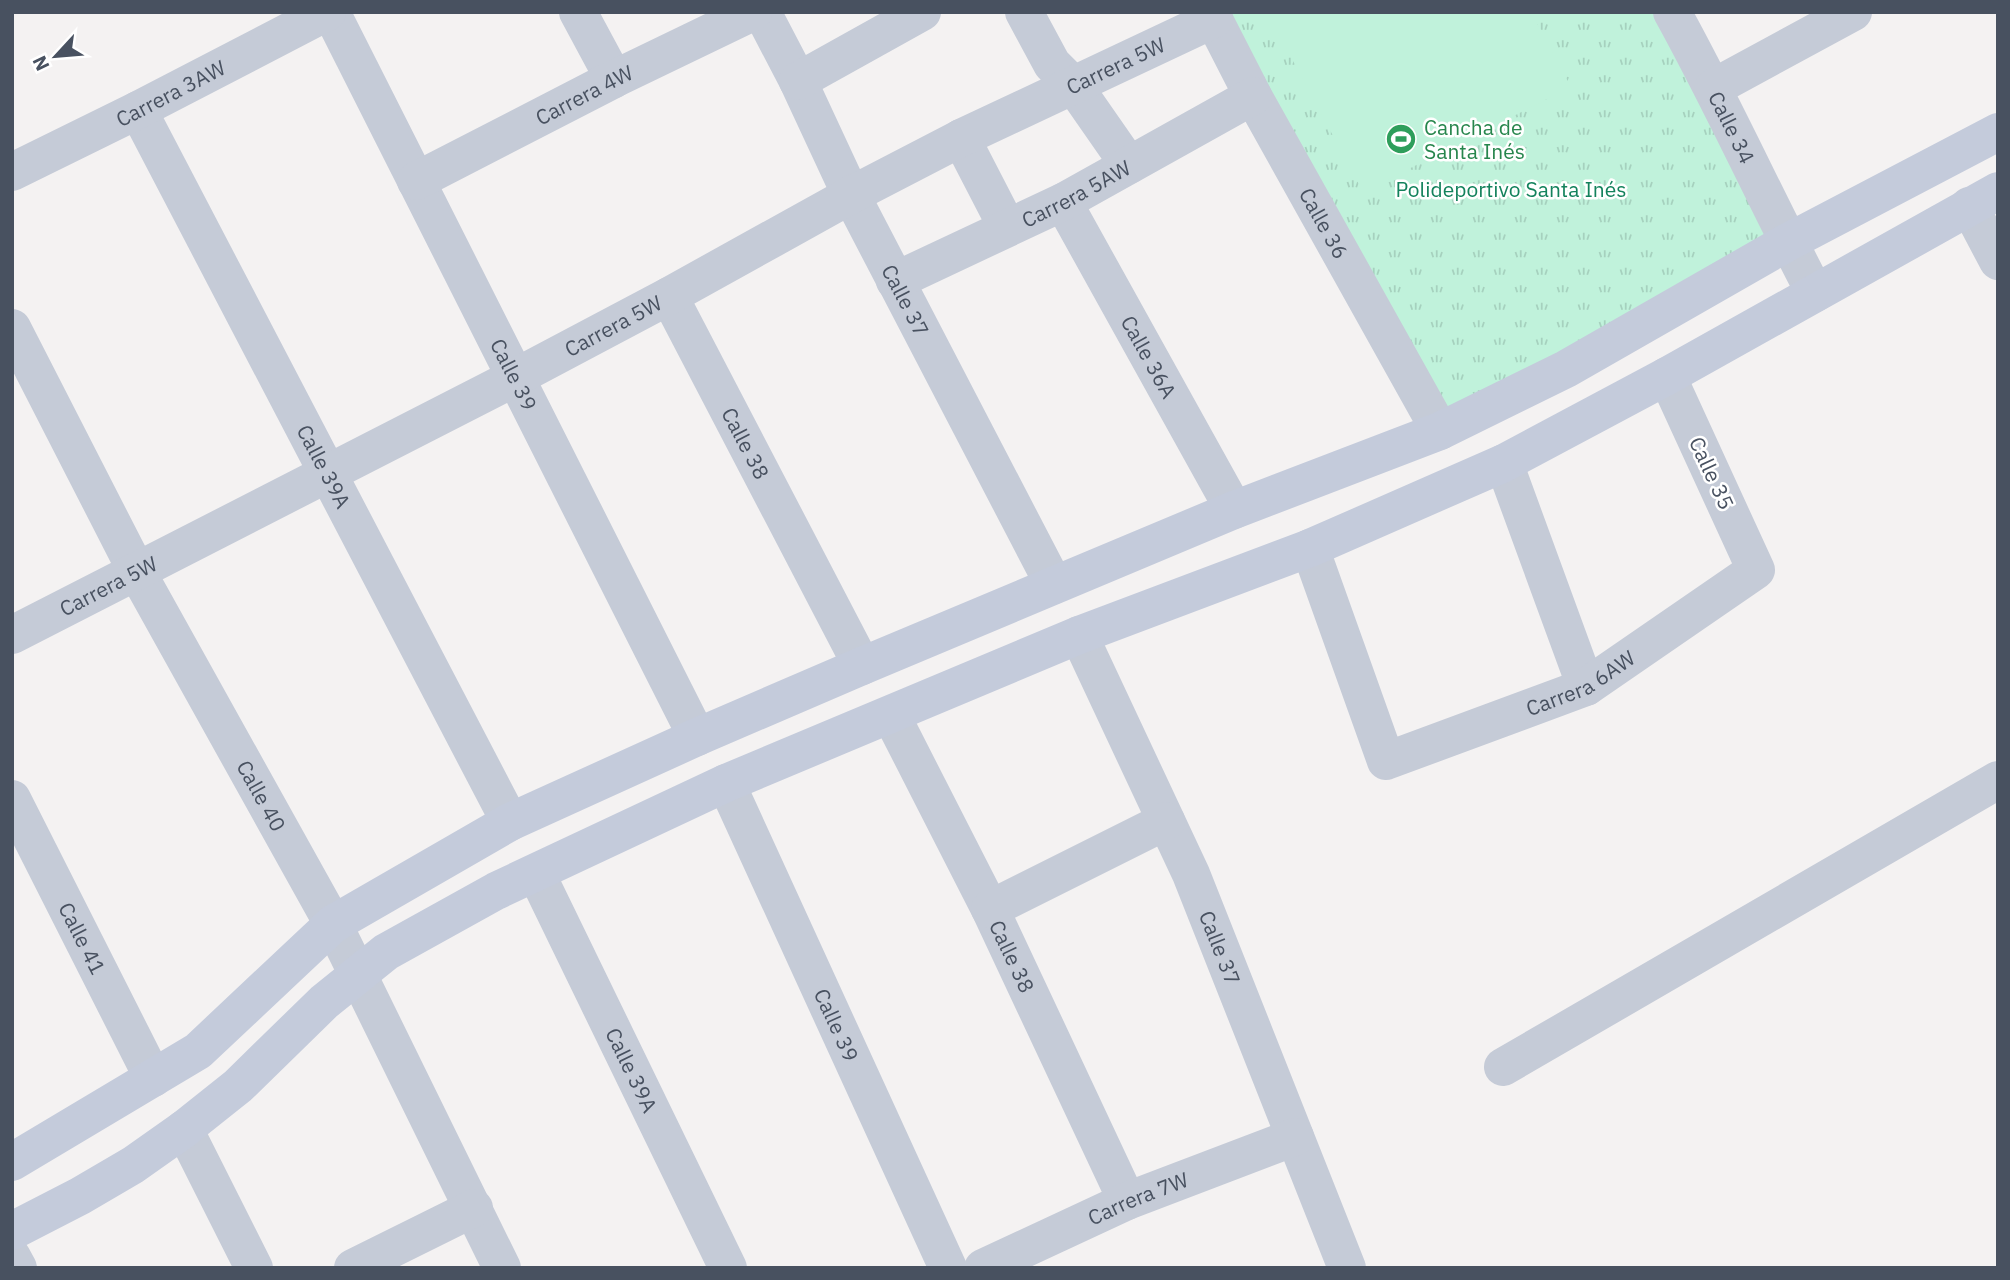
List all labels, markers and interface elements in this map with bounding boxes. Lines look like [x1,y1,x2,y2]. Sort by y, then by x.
north arrow [21,21,91,91]
street label: Carrera 5W [1061,30,1170,101]
text: N [27,52,55,75]
street label: Carrera 3AW [111,53,230,133]
street label: Carrera 4W [530,58,638,131]
street label: Calle 34 [1702,86,1762,168]
place label: Cancha de Santa Inés [1424,113,1525,165]
sports icon: Cancha de Santa Inés [1384,122,1418,156]
street label: Carrera 5AW [1017,153,1136,234]
park label: Polideportivo Santa Inés [1396,175,1626,203]
street label: Calle 36 [1293,183,1355,264]
street label: Calle 37 [875,259,936,341]
street label: Carrera 5W [560,288,667,363]
street label: Calle 36A [1115,310,1183,403]
street label: Calle 39 [484,334,544,415]
street label: Calle 38 [715,402,776,484]
street label: Calle 39A [291,420,358,513]
street label: Calle 35 [1683,432,1741,514]
street label: Carrera 5W [54,549,162,622]
street label: Carrera 6AW [1522,643,1641,722]
street label: Calle 40 [230,755,293,836]
street label: Calle 41 [52,897,112,979]
street label: Calle 37 [1193,906,1247,989]
street label: Calle 38 [983,915,1041,997]
street label: Calle 39 [808,984,866,1066]
street label: Calle 39A [599,1023,664,1117]
street label: Carrera 7W [1083,1165,1192,1231]

